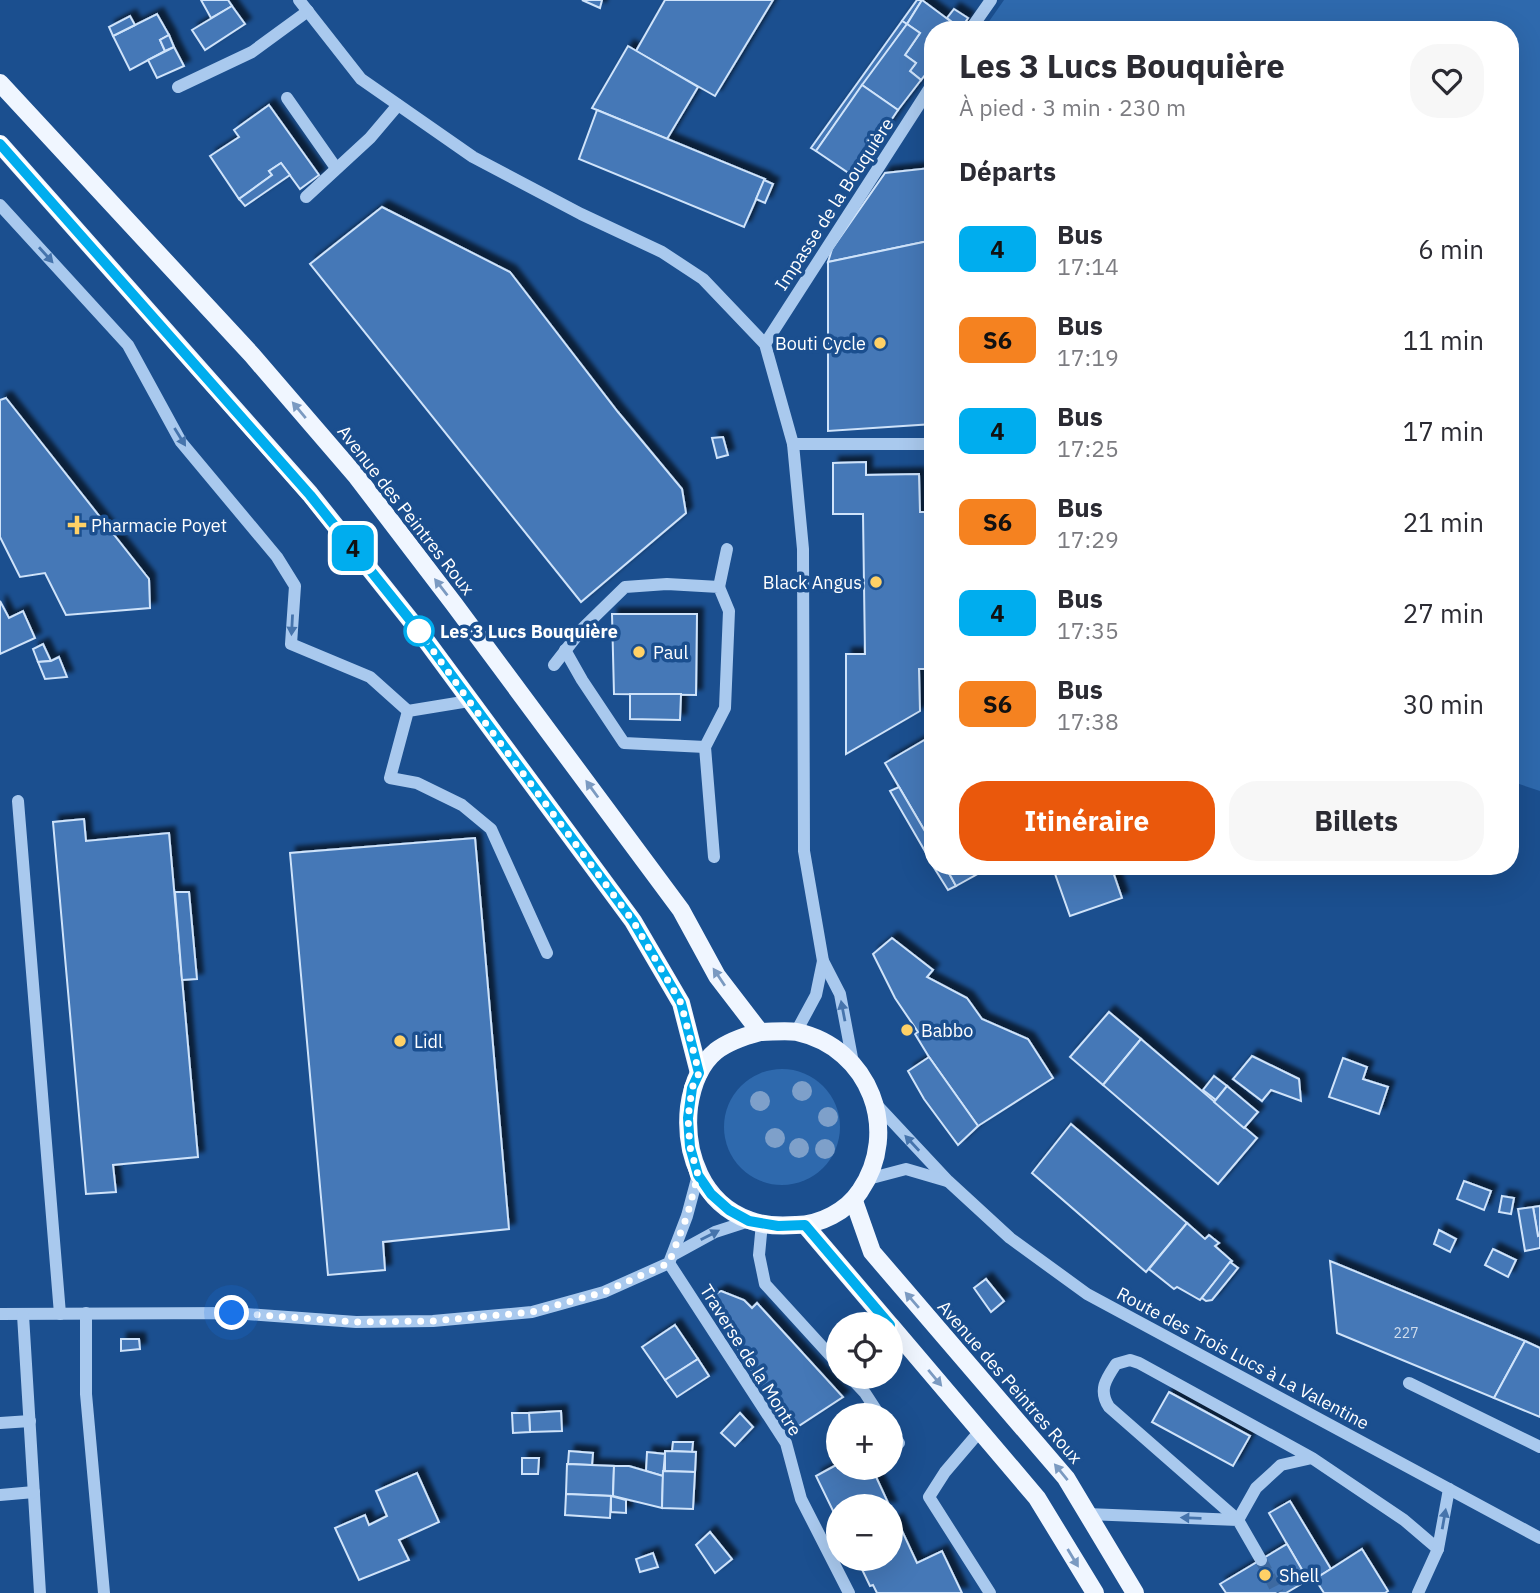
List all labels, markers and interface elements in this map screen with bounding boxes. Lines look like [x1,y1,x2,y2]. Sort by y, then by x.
text: Les 3 Lucs Bouquière [959,44,1285,87]
button: heart [1410,44,1484,118]
text: À pied · 3 min · 230 m [959,92,1186,122]
street label: Impasse de la Bouquière [770,113,899,295]
text: Départs [959,154,1056,188]
text: Bus [1057,217,1103,251]
text: 6 min [1418,232,1484,266]
text: 4 [990,233,1005,265]
one-way arrow [38,246,54,264]
text: 17:14 [1057,251,1119,281]
text: Bus [1057,308,1103,342]
text: 11 min [1403,323,1484,357]
text: S6 [983,324,1012,356]
place label: Bouti Cycle [775,332,866,355]
marker: Bouti Cycle [872,335,888,351]
text: 17:19 [1057,342,1119,372]
text: Bus [1057,399,1103,433]
one-way arrow [292,401,307,418]
text: 17 min [1403,414,1484,448]
text: 4 [990,415,1005,447]
street label: Avenue des Peintres Roux [333,420,479,600]
one-way arrow [173,428,186,447]
text: 17:25 [1057,433,1119,463]
text: Bus [1057,490,1103,524]
text: 21 min [1403,505,1484,539]
text: S6 [983,506,1012,538]
place label: Pharmacie Poyet [91,514,227,537]
marker: Pharmacie Poyet [69,517,85,533]
text: 17:29 [1057,524,1119,554]
line badge: 4 [330,525,376,571]
text: 4 [346,532,360,564]
place label: Black Angus [763,571,862,594]
marker: Black Angus [868,574,884,590]
one-way arrow [435,578,449,596]
text: Bus [1057,581,1103,615]
text: 27 min [1403,596,1484,630]
text: 4 [990,597,1005,629]
one-way arrow [287,614,298,636]
text: 17:35 [1057,615,1119,645]
marker: Les 3 Lucs Bouquière [404,616,434,646]
place label: Les 3 Lucs Bouquière [440,620,618,643]
place label: Paul [653,641,689,664]
marker: Paul [631,644,647,660]
text: Bus [1057,672,1103,706]
text: 30 min [1403,687,1484,721]
text: S6 [983,688,1012,720]
text: 17:38 [1057,706,1119,736]
one-way arrow [584,781,599,799]
button: Itinéraire [959,781,1215,861]
button: Billets [1229,781,1484,861]
one-way arrow [713,968,726,987]
one-way arrow [837,1000,848,1022]
place label: Babbo [921,1019,973,1042]
marker: Babbo [899,1022,915,1038]
place label: Lidl [414,1030,443,1053]
marker: Lidl [392,1033,408,1049]
one-way arrow [904,1135,920,1152]
one-way arrow [700,1230,720,1241]
street label: Traverse de la Montre [695,1280,807,1440]
street label: Route des Trois Lucs à La Valentine [1113,1281,1373,1435]
one-way arrow [904,1291,920,1309]
your location [214,1295,249,1330]
street label: Avenue des Peintres Roux [933,1295,1087,1469]
map controls [826,1312,903,1571]
button: locate [826,1312,903,1389]
house number: 227 [1393,1324,1419,1342]
one-way arrow [927,1369,943,1387]
button: + [826,1403,903,1480]
one-way arrow [1053,1464,1068,1482]
button: − [826,1494,903,1571]
one-way arrow [1438,1508,1449,1530]
one-way arrow [1180,1513,1202,1524]
one-way arrow [1067,1548,1080,1567]
place label: Shell [1279,1564,1319,1587]
marker: Shell [1257,1567,1273,1583]

